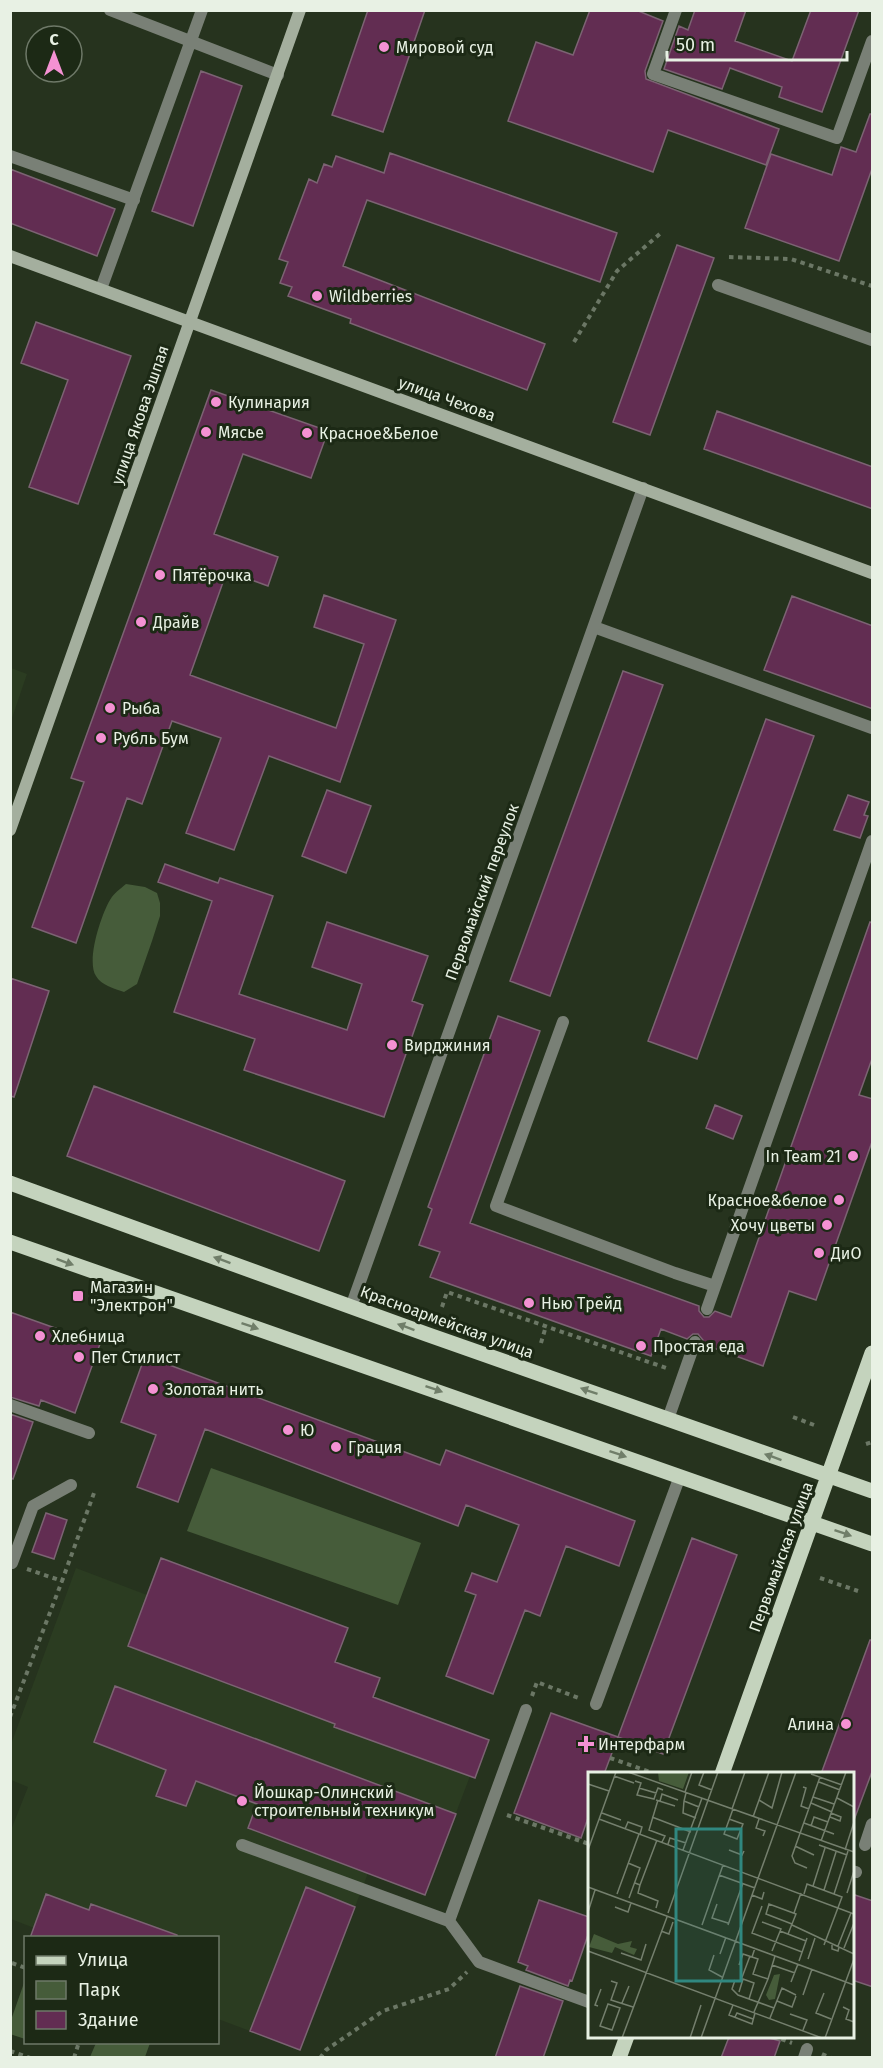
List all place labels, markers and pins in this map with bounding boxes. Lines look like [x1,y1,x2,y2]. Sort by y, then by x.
place label: Мировой суд [396,38,493,57]
marker: Мировой суд [377,40,391,54]
place label: Wildberries [329,287,412,306]
marker: Wildberries [310,289,324,303]
place label: Кулинария [228,393,310,412]
marker: Кулинария [209,395,223,409]
place label: Мясье [218,423,264,442]
place label: Красное&Белое [319,424,438,443]
marker: Мясье [199,425,213,439]
marker: Красное&Белое [300,426,314,440]
place label: Пятёрочка [172,566,252,585]
marker: Пятёрочка [153,568,167,582]
place label: Драйв [152,613,199,632]
marker: Драйв [134,615,148,629]
place label: Рыба [122,699,161,718]
marker: Рыба [103,701,117,715]
place label: Рубль Бум [113,729,189,748]
marker: Рубль Бум [94,731,108,745]
place label: Вирджиния [404,1036,491,1055]
marker: Вирджиния [385,1038,399,1052]
place label: In Team 21 [766,1147,841,1166]
marker: In Team 21 [846,1149,860,1163]
place label: Красное&белое [708,1191,827,1210]
marker: Красное&белое [832,1193,846,1207]
place label: Хочу цветы [731,1216,815,1235]
marker: Хочу цветы [820,1218,834,1232]
place label: ДиО [830,1244,861,1263]
marker: ДиО [812,1246,826,1260]
place label: Магазин "Электрон" [90,1278,173,1315]
marker: Магазин "Электрон" [71,1289,85,1303]
place label: Нью Трейд [541,1294,622,1313]
marker: Нью Трейд [522,1296,536,1310]
place label: Хлебница [52,1327,125,1346]
marker: Хлебница [33,1329,47,1343]
place label: Простая еда [653,1337,745,1356]
marker: Простая еда [634,1339,648,1353]
place label: Пет Стилист [91,1348,181,1367]
marker: Пет Стилист [72,1350,86,1364]
place label: Золотая нить [165,1380,264,1399]
marker: Золотая нить [146,1382,160,1396]
place label: Ю [300,1421,314,1440]
marker: Ю [281,1423,295,1437]
place label: Грация [348,1438,402,1457]
marker: Грация [329,1440,343,1454]
place label: Алина [788,1715,834,1734]
marker: Алина [839,1717,853,1731]
place label: Интерфарм [598,1735,685,1754]
marker: Интерфарм [579,1737,593,1751]
place label: Йошкар-Олинский строительный техникум [254,1783,434,1820]
marker: Йошкар-Олинский строительный техникум [235,1794,249,1808]

